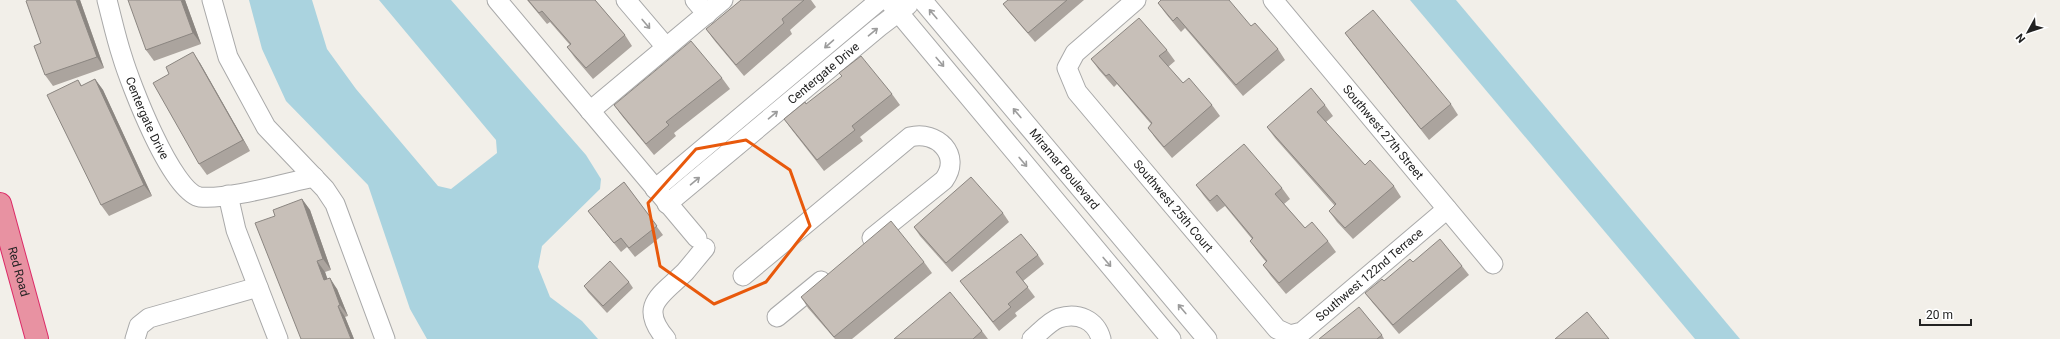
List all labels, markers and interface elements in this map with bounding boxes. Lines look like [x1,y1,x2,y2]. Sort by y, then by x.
one-way arrow [929,8,938,19]
north arrow [2008,12,2048,52]
one-way arrow [642,18,651,29]
one-way arrow [868,27,878,36]
text: N [2013,31,2028,45]
street label: Centergate Drive [785,39,862,107]
one-way arrow [824,39,835,48]
one-way arrow [936,57,945,67]
street label: Centergate Drive [123,75,172,162]
street label: Southwest 27th Street [1340,82,1426,182]
one-way arrow [1013,108,1022,119]
one-way arrow [768,111,779,120]
street label: Miramar Boulevard [1026,126,1102,212]
one-way arrow [1019,156,1028,167]
street label: Southwest 25th Court [1130,157,1216,255]
one-way arrow [689,177,700,186]
street label: Southwest 122nd Terrace [1313,225,1426,324]
street label: Red Road [5,245,32,298]
one-way arrow [1102,256,1111,267]
scale bar [1920,301,1971,327]
one-way arrow [1177,304,1186,315]
text: 20 m [1926,308,1953,322]

